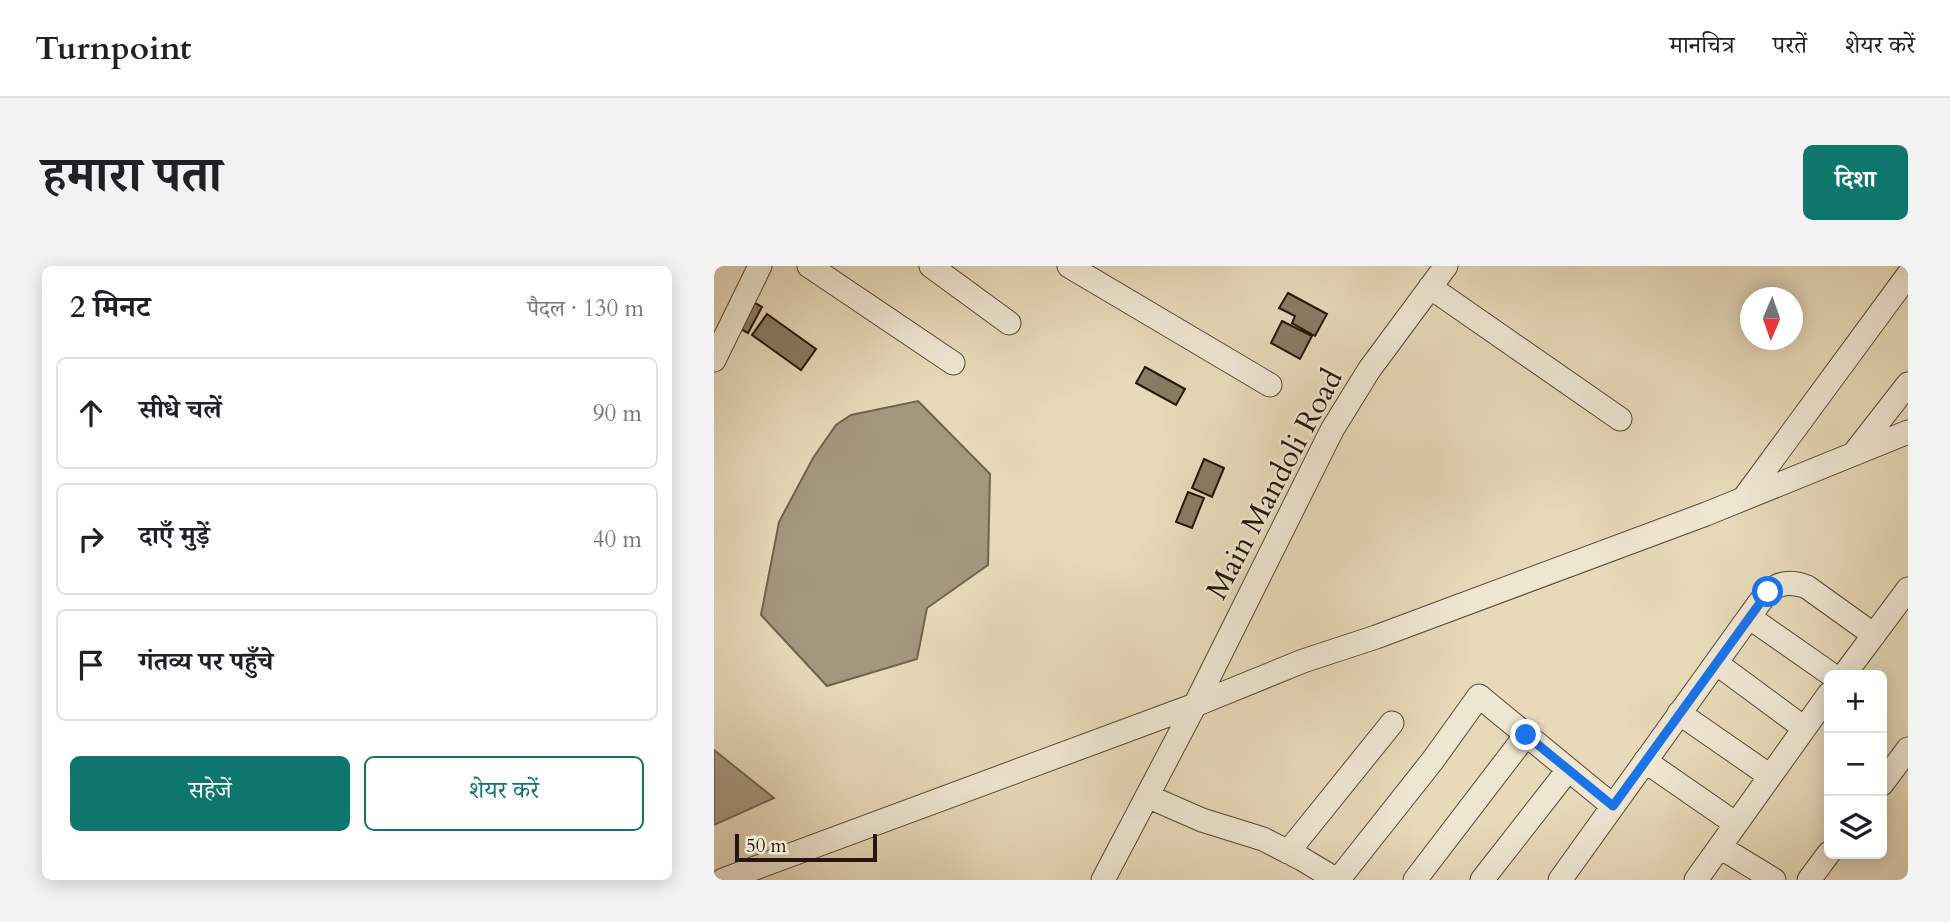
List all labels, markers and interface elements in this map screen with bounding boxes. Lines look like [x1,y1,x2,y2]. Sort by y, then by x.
text: Turnpoint [35,26,191,71]
text: मानचित्र [1670,29,1735,62]
text: परतें [1773,29,1807,62]
text: शेयर करें [1845,29,1915,62]
text: हमारा पता [42,142,222,209]
button: दिशा [1803,145,1908,220]
text: 2 मिनट [70,287,150,328]
north arrow [1740,287,1803,350]
text: पैदल · 130 m [527,293,644,324]
street label: Main Mandoli Road [1196,362,1352,607]
text: सीधे चलें [139,392,221,427]
icon: ahead [72,394,110,432]
text: 90 m [593,398,642,429]
text: दाएँ मुड़ें [139,518,210,553]
icon: right [72,520,110,558]
text: 40 m [593,524,642,555]
route start [1752,576,1783,607]
text: गंतव्य पर पहुँचे [139,644,273,679]
icon: arrive [72,646,110,684]
map controls [1824,670,1887,859]
button: + [1824,670,1887,733]
route end [1510,719,1541,750]
button: − [1824,733,1887,796]
button: सहेजें [70,756,350,831]
button: शेयर करें [364,756,644,831]
button: layers [1824,796,1887,859]
scale bar [735,831,877,863]
text: 50 m [746,833,787,859]

